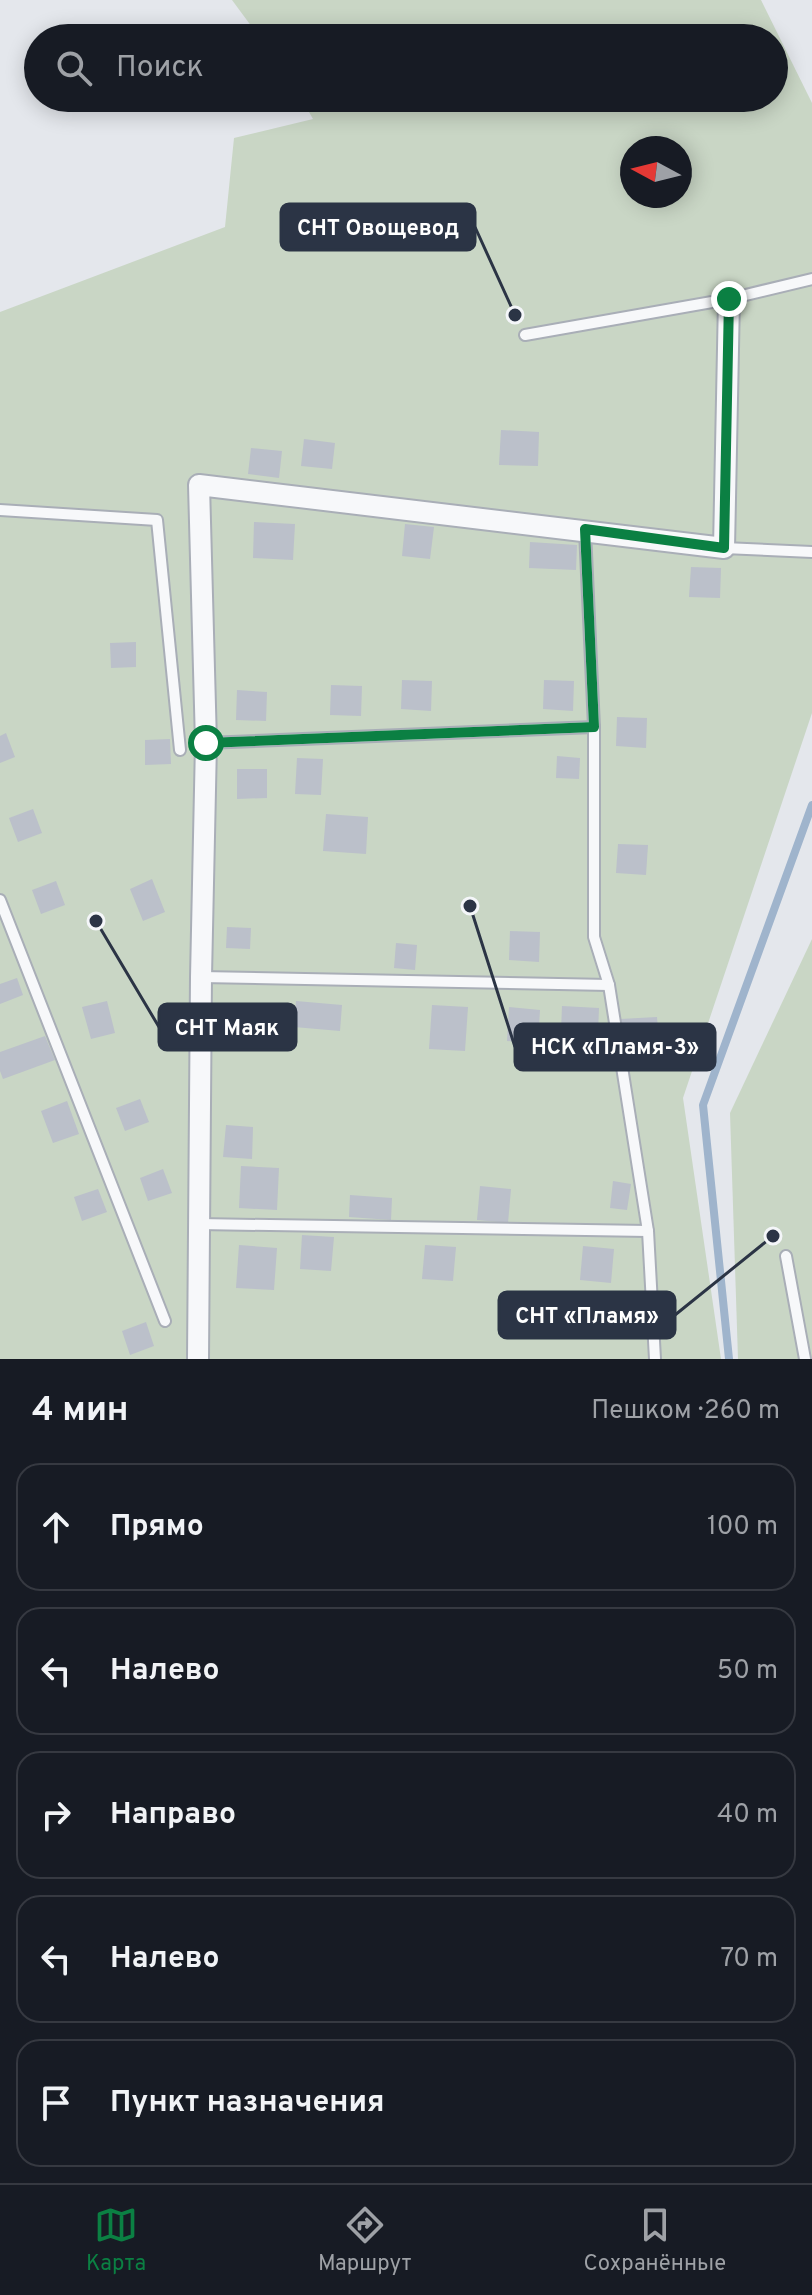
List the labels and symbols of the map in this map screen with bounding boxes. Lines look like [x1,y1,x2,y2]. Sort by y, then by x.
north arrow [620,136,692,208]
callout: СНТ Овощевод [281,204,475,250]
text: СНТ Овощевод [297,216,459,243]
route end [711,281,747,317]
route start [188,725,224,761]
callout: СНТ Маяк [159,1004,296,1050]
text: СНТ Маяк [175,1016,279,1043]
callout: НСК «Пламя-3» [515,1024,715,1070]
text: НСК «Пламя-3» [531,1035,699,1062]
callout: СНТ «Пламя» [499,1292,675,1338]
text: СНТ «Пламя» [515,1304,659,1331]

